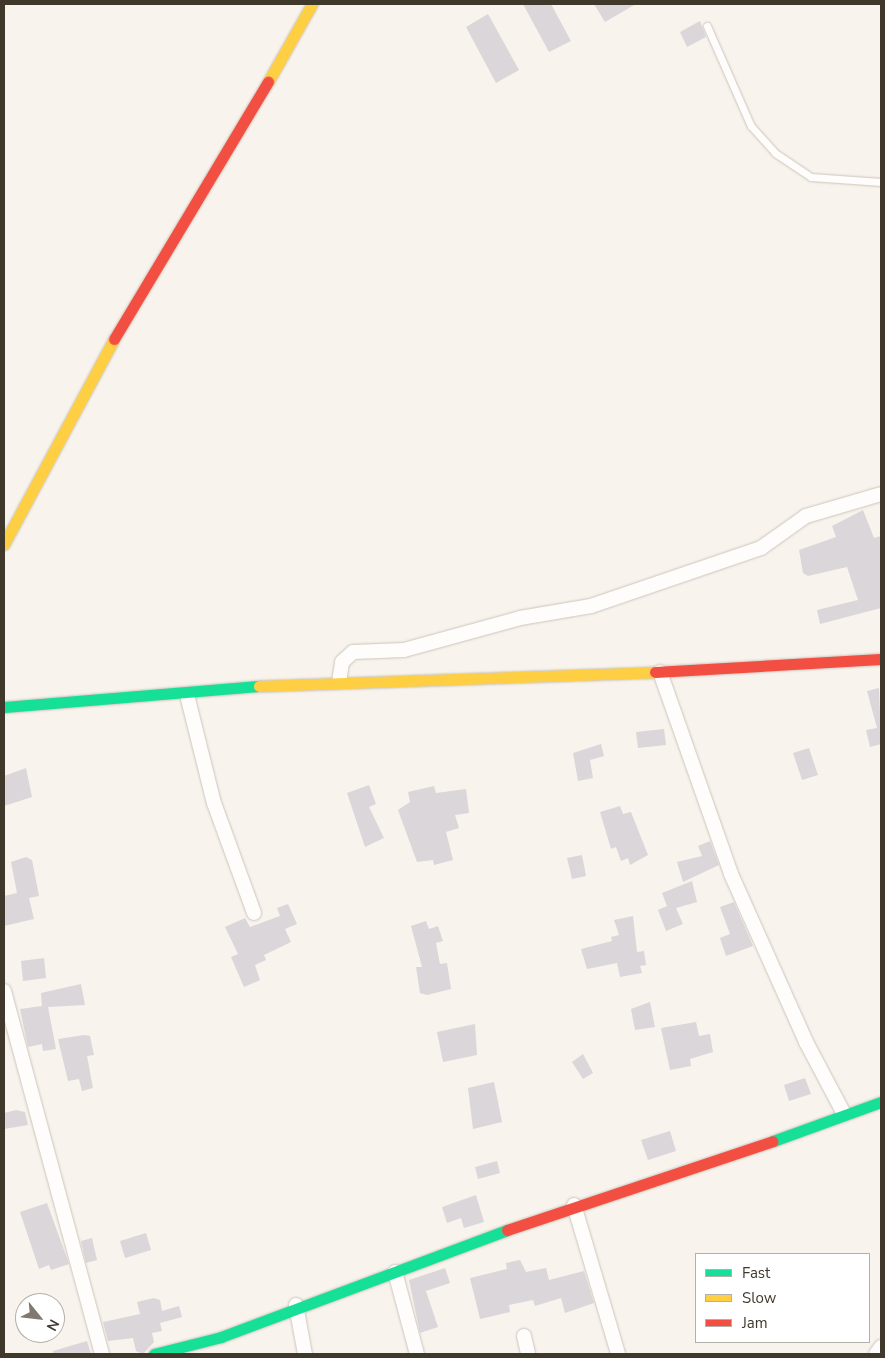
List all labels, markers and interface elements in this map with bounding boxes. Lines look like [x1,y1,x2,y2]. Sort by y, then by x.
legend [695,1253,870,1343]
text: Fast [742,1263,770,1283]
text: Slow [742,1288,776,1308]
north arrow [15,1293,65,1343]
text: Jam [742,1313,768,1333]
text: N [42,1316,64,1334]

